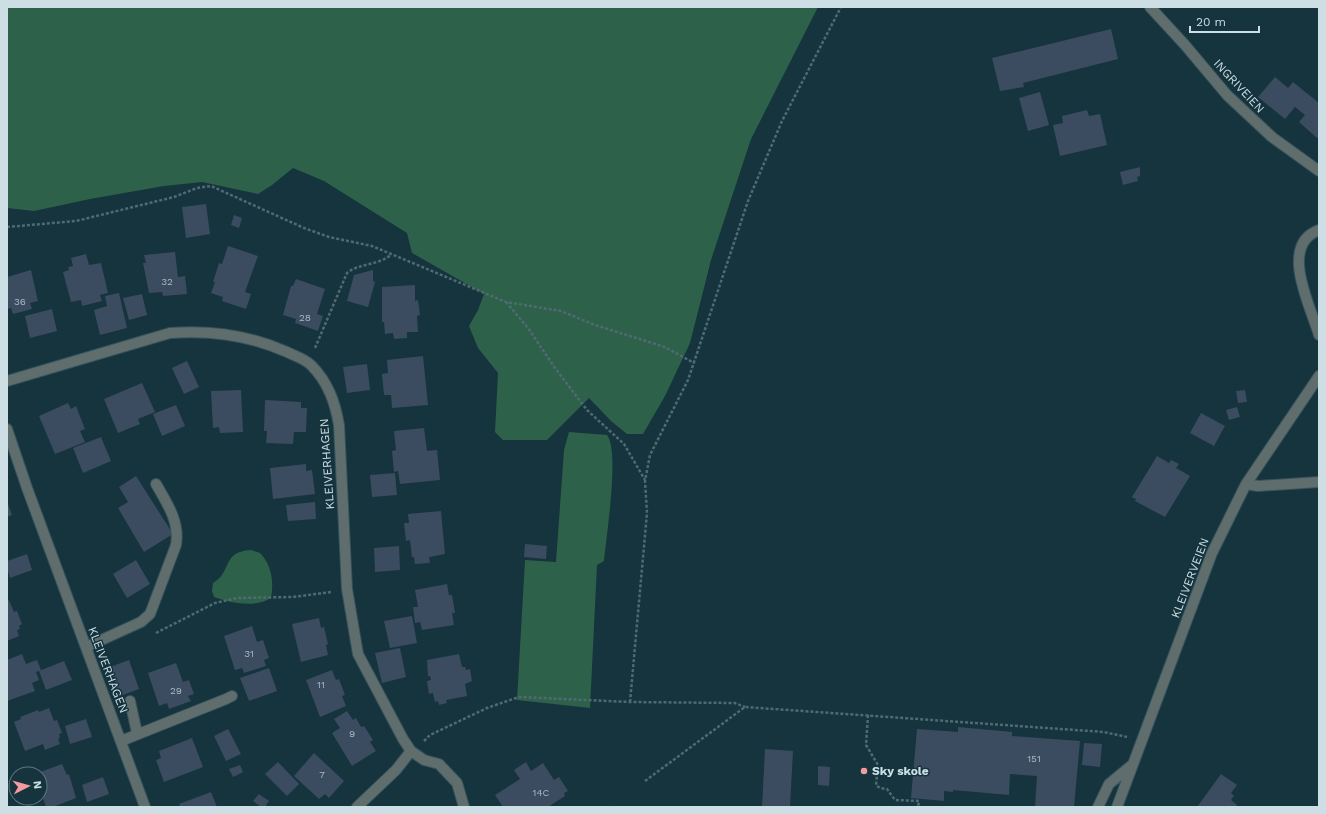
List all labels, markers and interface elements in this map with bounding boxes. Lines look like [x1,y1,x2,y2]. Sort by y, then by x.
scale bar [1190,8,1259,34]
text: 20 m [1196,15,1226,29]
street label: INGRIVEIEN [1211,56,1267,116]
house number: 32 [161,276,173,287]
house number: 36 [14,296,26,307]
house number: 28 [299,312,311,323]
street label: KLEIVERHAGEN [317,418,337,510]
street label: KLEIVERVEIEN [1168,536,1212,620]
street label: KLEIVERHAGEN [85,625,131,715]
house number: 31 [244,648,254,659]
house number: 11 [317,679,325,690]
house number: 29 [170,685,182,696]
house number: 9 [349,728,355,739]
house number: 151 [1027,753,1041,764]
place label: Sky skole [872,764,929,778]
north arrow [8,766,48,806]
marker: Sky skole [859,766,869,776]
house number: 7 [319,769,325,780]
text: N [31,780,44,790]
house number: 14C [533,787,550,798]

